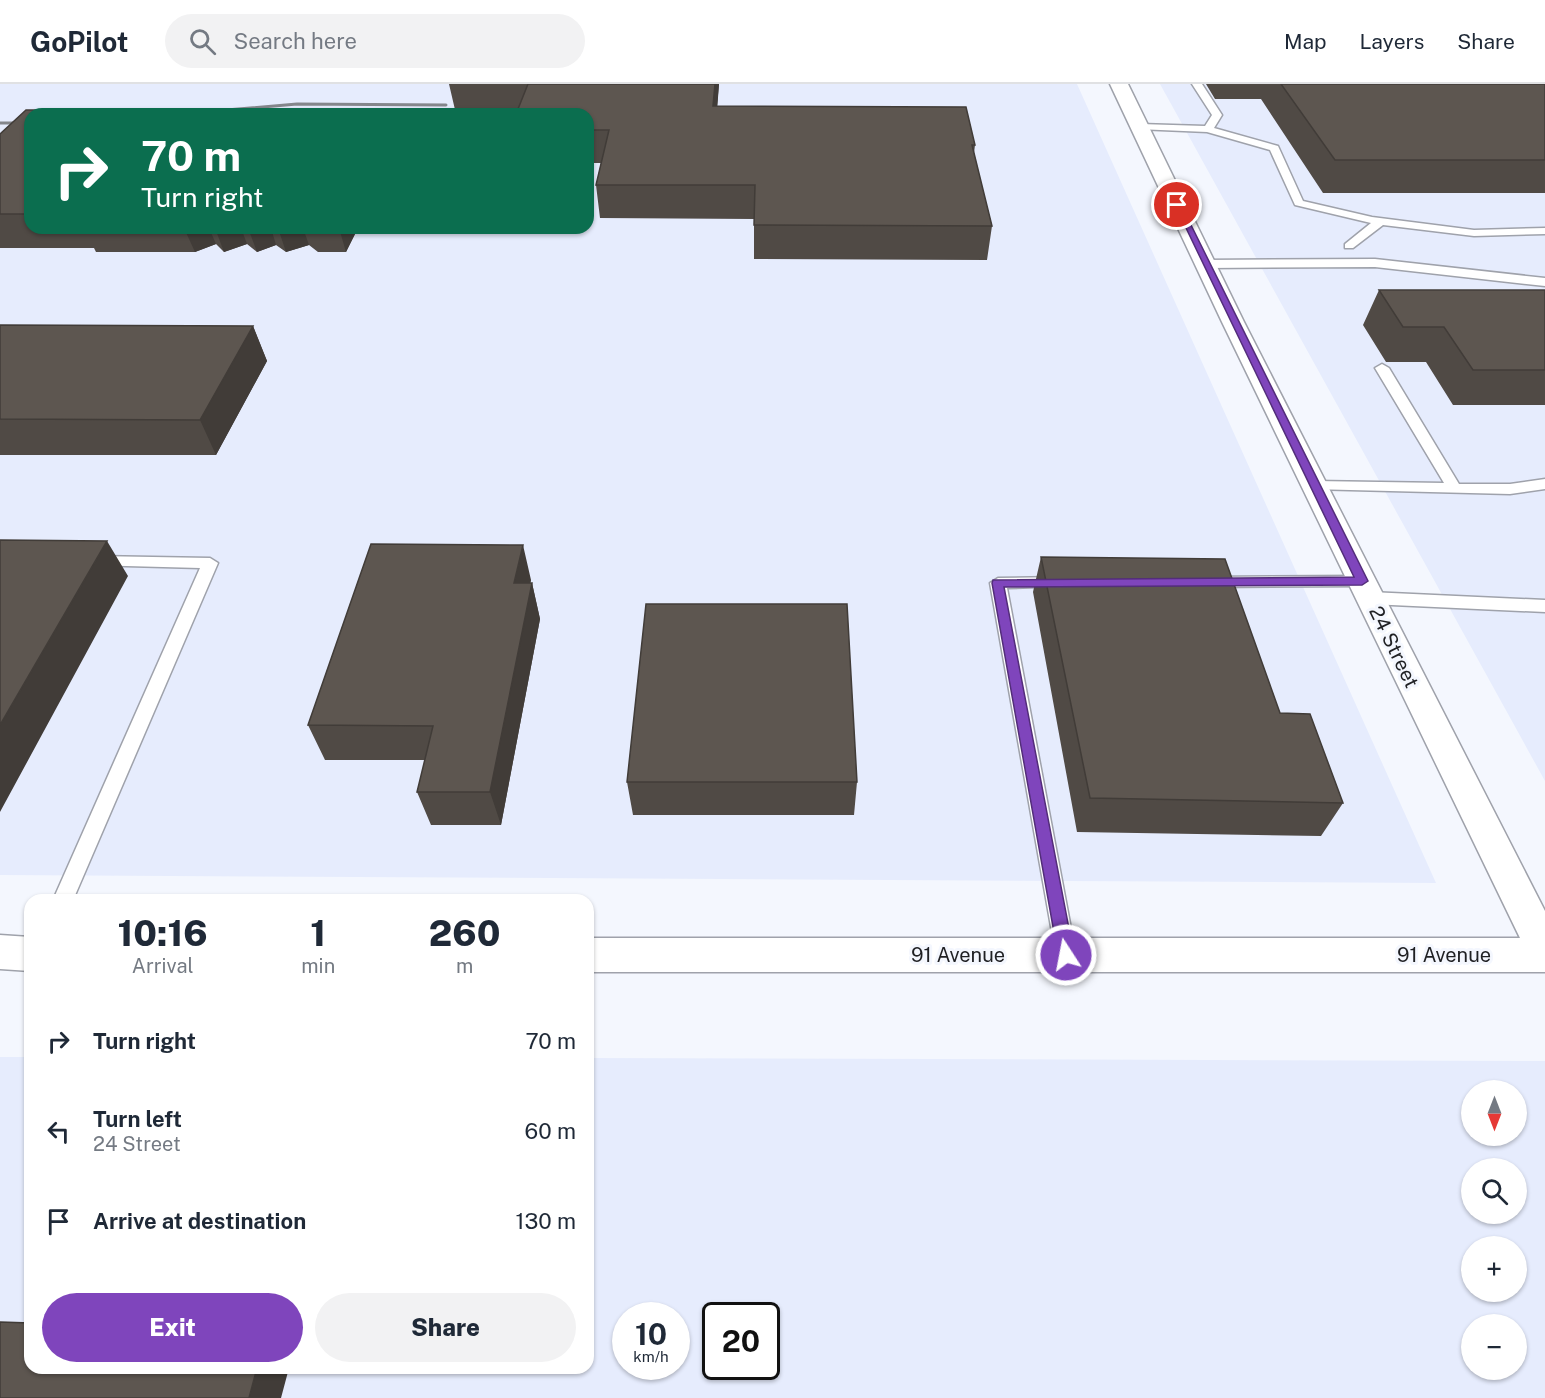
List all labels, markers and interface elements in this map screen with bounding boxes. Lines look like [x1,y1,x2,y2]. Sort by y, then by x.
search box [165,14,585,68]
text: GoPilot [30,25,129,58]
icon: search [186,25,219,58]
text: Search here [234,28,357,54]
text: Map [1284,29,1327,54]
text: Layers [1360,29,1424,54]
text: Share [1457,29,1515,54]
text: 70 m [141,131,241,180]
icon: right [42,132,120,210]
pin [1151,179,1202,230]
text: Turn right [141,181,264,213]
icon: arrive [1160,188,1193,221]
street label: 24 Street [1364,602,1424,692]
text: 10:16 [118,912,208,954]
text: 1 [310,912,326,954]
text: 260 [429,912,500,954]
position arrow [1034,923,1098,987]
street label: 91 Avenue [911,943,1005,967]
street label: 91 Avenue [1397,943,1491,967]
text: Arrival [132,954,194,978]
text: min [301,954,335,978]
text: m [456,954,473,978]
icon: right [42,1025,75,1058]
text: Turn right [93,1028,196,1054]
text: 70 m [525,1028,576,1054]
north arrow [1461,1080,1527,1146]
map controls [1461,1080,1527,1380]
text: Turn left [93,1106,182,1132]
icon: left [42,1115,75,1148]
text: 60 m [525,1118,576,1144]
text: 24 Street [93,1132,181,1156]
button: search [1461,1158,1527,1224]
icon: arrive [42,1205,75,1238]
text: Arrive at destination [93,1208,306,1234]
text: 130 m [515,1208,576,1234]
button: + [1461,1236,1527,1302]
button: Exit [42,1293,303,1362]
button: Share [315,1293,576,1362]
speed limit sign: 20 [702,1302,780,1380]
button: − [1461,1314,1527,1380]
text: 10 [635,1316,667,1352]
text: km/h [633,1348,669,1365]

